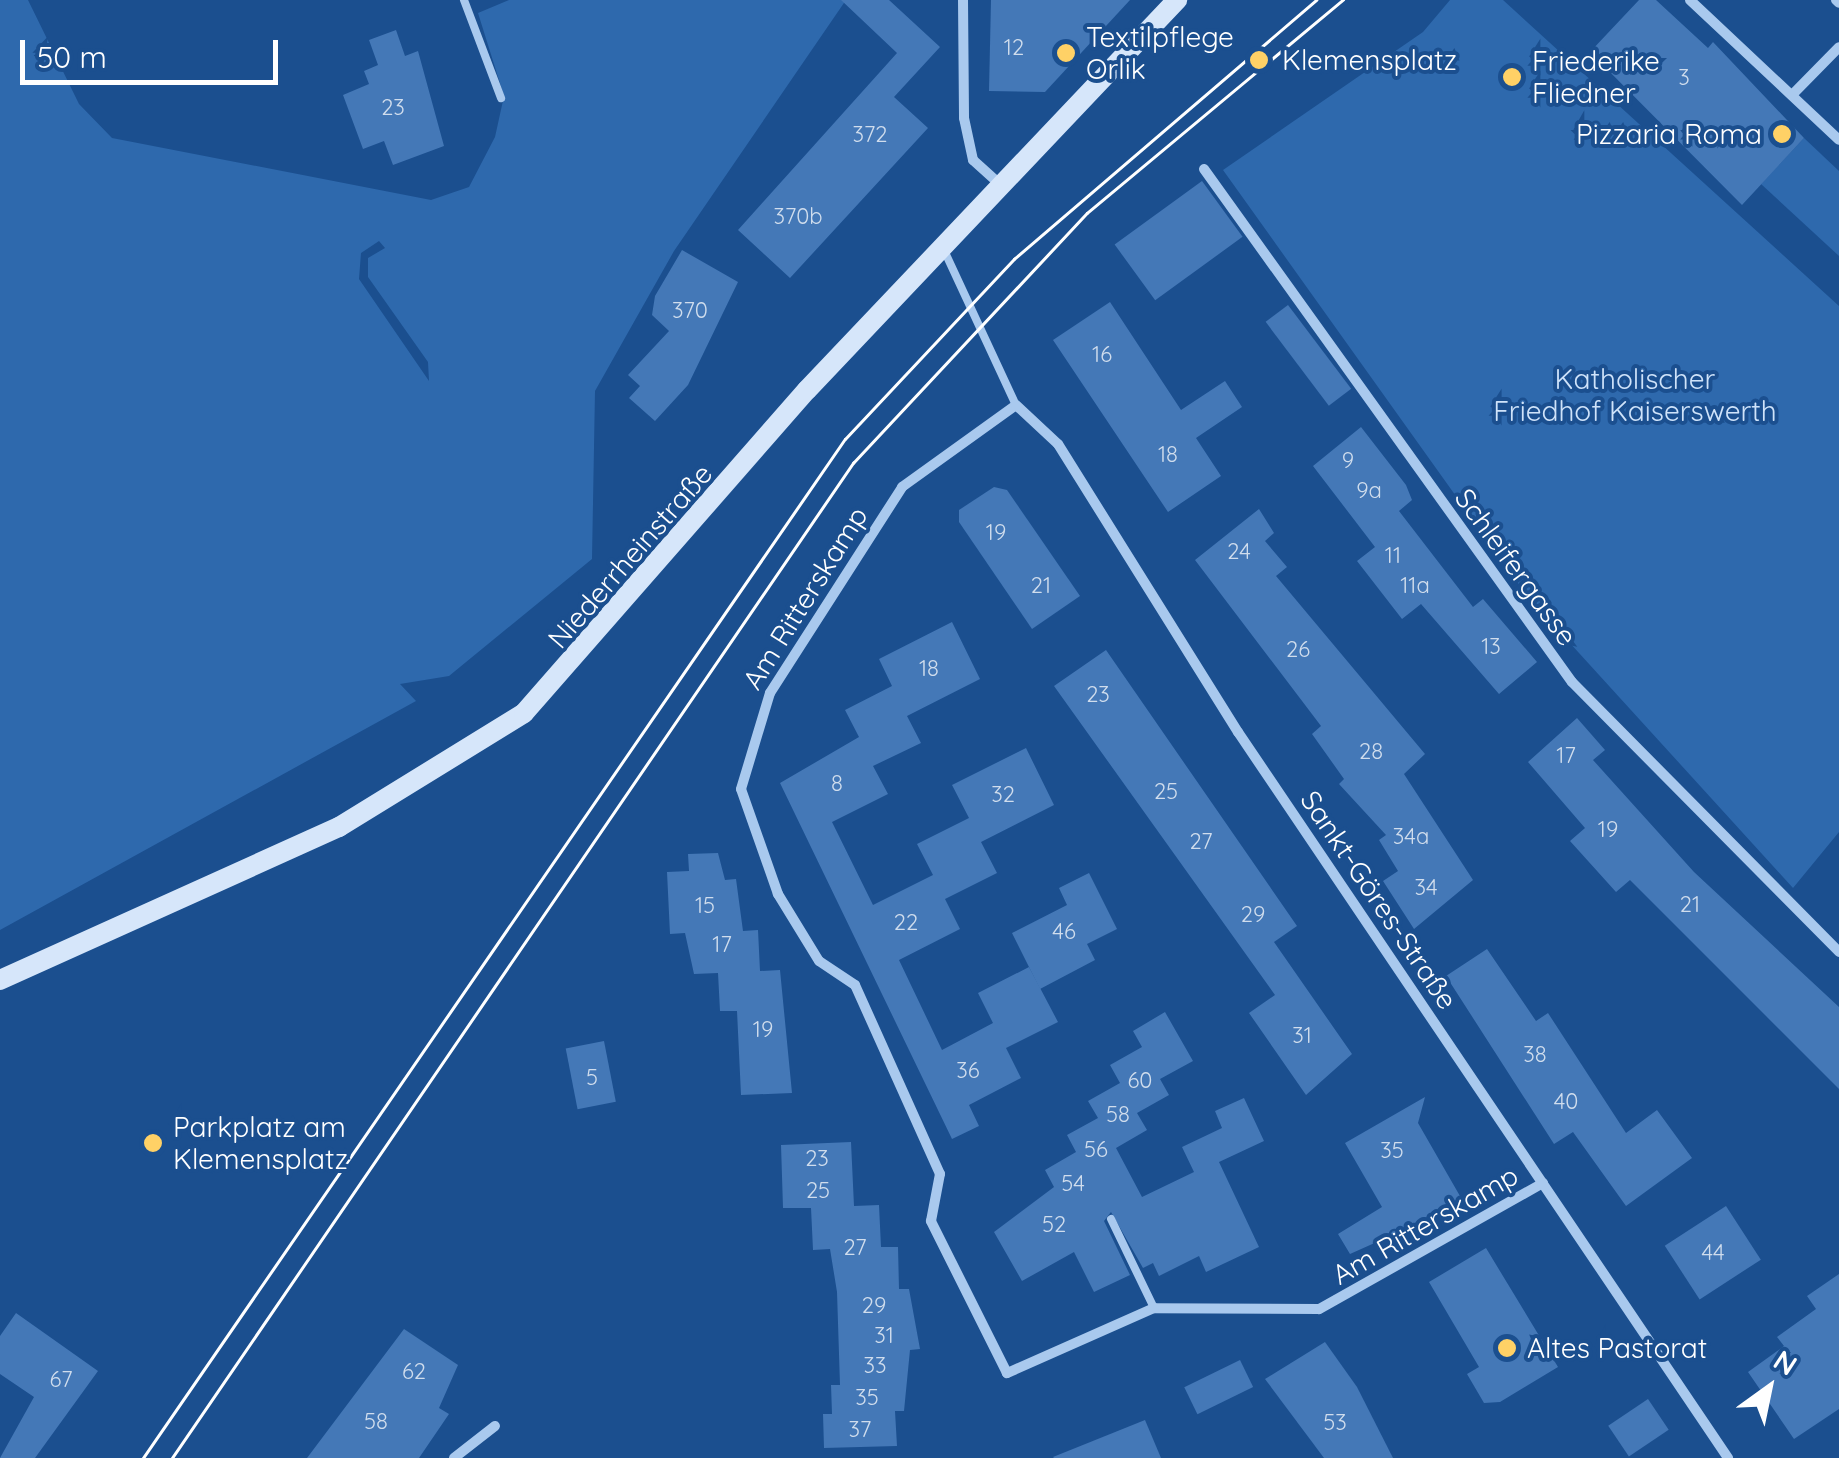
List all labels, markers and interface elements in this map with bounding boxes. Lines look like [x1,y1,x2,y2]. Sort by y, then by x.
scale bar [25,20,282,82]
place label: Textilpflege Orlik [1086,20,1234,86]
house number: 12 [1004,35,1024,61]
text: 50 m [37,38,107,76]
marker: Textilpflege Orlik [1055,42,1077,64]
place label: Klemensplatz [1282,43,1457,77]
place label: Friederike Fliedner [1532,44,1660,110]
marker: Klemensplatz [1246,47,1272,73]
house number: 3 [1678,65,1690,91]
marker: Friederike Fliedner [1501,66,1523,88]
house number: 23 [381,95,405,121]
place label: Pizzaria Roma [1576,117,1762,151]
house number: 372 [852,122,888,148]
marker: Pizzaria Roma [1771,123,1793,145]
house number: 370b [773,204,823,230]
house number: 370 [672,298,708,324]
house number: 16 [1092,342,1112,368]
park label: Katholischer Friedhof Kaiserswerth [1493,362,1777,428]
house number: 18 [1158,442,1178,468]
house number: 9 [1342,448,1354,474]
street label: Niederrheinstraße [541,457,719,655]
house number: 9a [1356,478,1382,504]
street label: Schleifergasse [1448,482,1584,652]
street label: Am Ritterskamp [735,500,875,696]
house number: 19 [986,520,1006,546]
house number: 24 [1227,539,1251,565]
house number: 11 [1385,543,1401,569]
house number: 21 [1031,573,1051,599]
house number: 11a [1400,573,1430,599]
house number: 13 [1481,634,1501,660]
house number: 26 [1286,637,1310,663]
house number: 18 [919,656,939,682]
house number: 23 [1086,682,1110,708]
house number: 28 [1359,739,1383,765]
house number: 17 [1556,743,1576,769]
house number: 8 [831,771,843,797]
house number: 25 [1154,779,1178,805]
house number: 32 [991,782,1015,808]
street label: Sankt-Göres-Straße [1293,784,1465,1016]
house number: 19 [1598,817,1618,843]
house number: 34a [1393,824,1429,850]
house number: 27 [1189,829,1213,855]
house number: 34 [1414,875,1438,901]
house number: 21 [1680,892,1700,918]
house number: 15 [695,893,715,919]
house number: 29 [1241,902,1265,928]
house number: 22 [894,910,918,936]
house number: 46 [1052,919,1076,945]
house number: 17 [712,932,732,958]
house number: 19 [753,1017,773,1043]
house number: 31 [1292,1023,1312,1049]
house number: 38 [1523,1042,1547,1068]
house number: 36 [956,1058,980,1084]
house number: 5 [586,1065,598,1091]
house number: 60 [1128,1068,1152,1094]
house number: 40 [1554,1089,1578,1115]
house number: 58 [1106,1102,1130,1128]
place label: Parkplatz am Klemensplatz [173,1110,348,1176]
marker: Parkplatz am Klemensplatz [142,1132,164,1154]
house number: 56 [1084,1137,1108,1163]
house number: 35 [1380,1138,1404,1164]
house number: 23 [805,1146,829,1172]
street label: Am Ritterskamp [1326,1158,1524,1292]
house number: 54 [1061,1171,1085,1197]
house number: 25 [806,1178,830,1204]
house number: 52 [1042,1212,1066,1238]
house number: 27 [843,1235,867,1261]
house number: 44 [1701,1240,1725,1266]
house number: 29 [862,1293,886,1319]
house number: 31 [874,1323,894,1349]
place label: Altes Pastorat [1527,1331,1707,1365]
marker: Altes Pastorat [1496,1337,1518,1359]
north arrow [1719,1338,1819,1438]
text: N [1767,1342,1804,1383]
house number: 33 [863,1353,887,1379]
house number: 62 [402,1359,426,1385]
house number: 67 [49,1367,73,1393]
house number: 35 [855,1385,879,1411]
house number: 58 [364,1409,388,1435]
house number: 53 [1323,1410,1347,1436]
house number: 37 [849,1417,871,1443]

